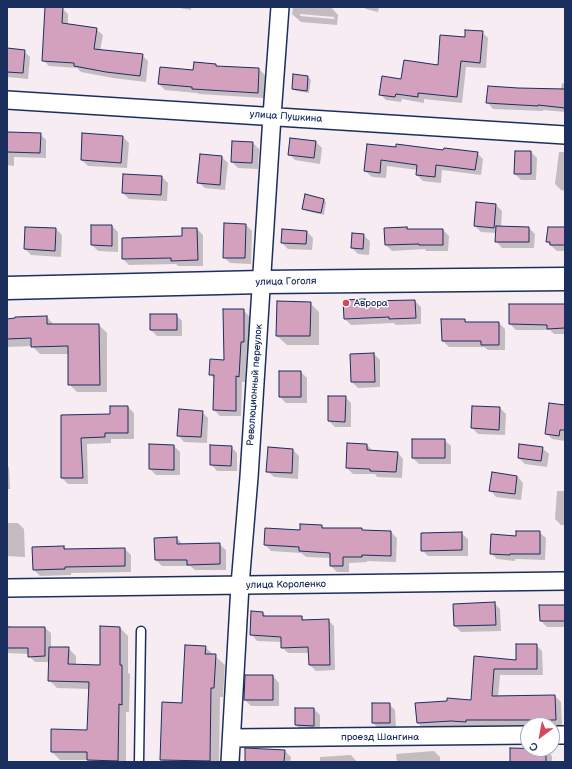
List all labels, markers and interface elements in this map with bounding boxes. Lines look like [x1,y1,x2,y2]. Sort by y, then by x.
street label: улица Пушкина [249,108,323,126]
street label: улица Гоголя [255,275,317,289]
place label: Аврора [354,297,388,309]
marker: Аврора [341,298,351,308]
street label: Революционный переулок [245,324,265,446]
street label: улица Короленко [246,578,326,592]
north arrow [520,717,560,757]
street label: проезд Шангина [341,731,419,743]
text: С [527,739,541,754]

